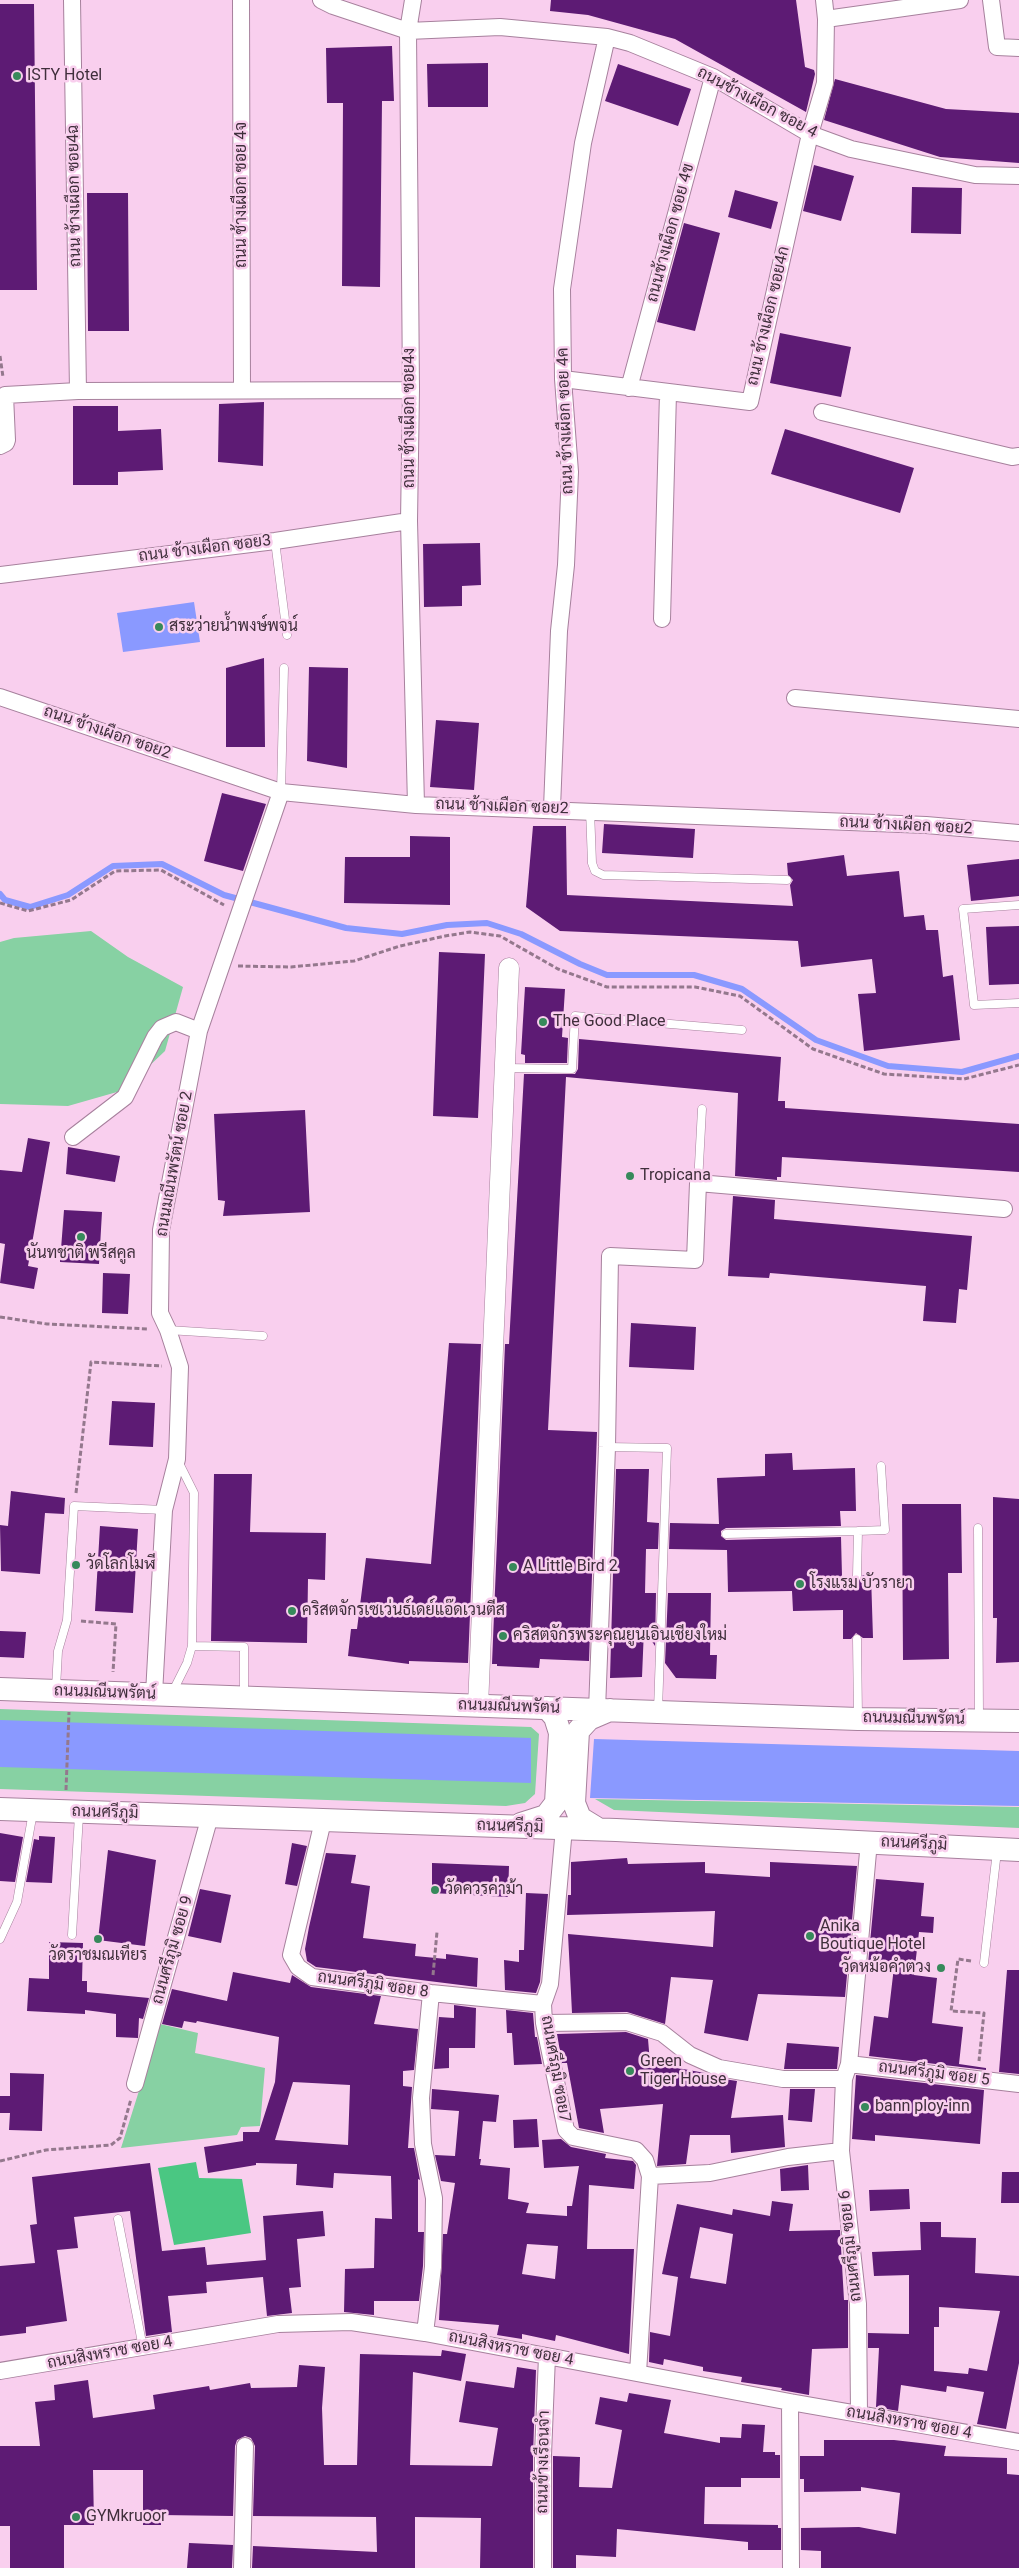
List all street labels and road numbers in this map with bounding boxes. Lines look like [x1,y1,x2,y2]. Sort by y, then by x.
street label: ถนนช้างเผือก ซอย 4 [694,63,820,143]
street label: ถนน ช้างเผือก ซอย 4จ [232,122,252,268]
street label: ถนน ช้างเผือก ซอย4ฉ [64,125,86,267]
street label: ถนนช้างเผือก ซอย 4ข [643,162,699,304]
street label: ถนน ช้างเผือก ซอย4ก [744,244,794,388]
street label: ถนน ช้างเผือก ซอย 4ค [554,347,578,495]
street label: ถนน ช้างเผือก ซอย4ง [400,348,420,488]
street label: ถนน ช้างเผือก ซอย3 [138,531,272,567]
street label: ถนน ช้างเผือก ซอย2 [41,702,173,764]
street label: ถนน ช้างเผือก ซอย2 [435,795,569,819]
street label: ถนน ช้างเผือก ซอย2 [839,813,973,839]
street label: ถนนมณีนพรัตน์ ซอย 2 [153,1090,197,1238]
street label: ถนนมณีนพรัตน์ [54,1682,156,1704]
street label: ถนนมณีนพรัตน์ [458,1696,560,1718]
street label: ถนนมณีนพรัตน์ [863,1709,965,1729]
street label: ถนนศรีภูมิ [71,1802,139,1824]
street label: ถนนศรีภูมิ [476,1816,544,1838]
street label: ถนนศรีภูมิ [880,1833,948,1855]
street label: ถนนศรีภูมิ ซอย 9 [148,1893,198,2007]
street label: ถนนศรีภูมิ ซอย 8 [316,1968,430,2002]
street label: ถนนศรีภูมิ ซอย7 [536,2014,574,2124]
street label: ถนนศรีภูมิ ซอย 5 [877,2058,991,2090]
street label: ถนนศรีภูมิ ซอย 6 [836,2189,866,2303]
street label: ถนนสิงหราช ซอย 4 [447,2327,575,2371]
street label: ถนนสิงหราช ซอย 4 [46,2333,174,2373]
street label: ถนนสิงหราช ซอย 4 [845,2403,973,2443]
street label: ถนนข้างเรือนจำ [534,2410,554,2514]

